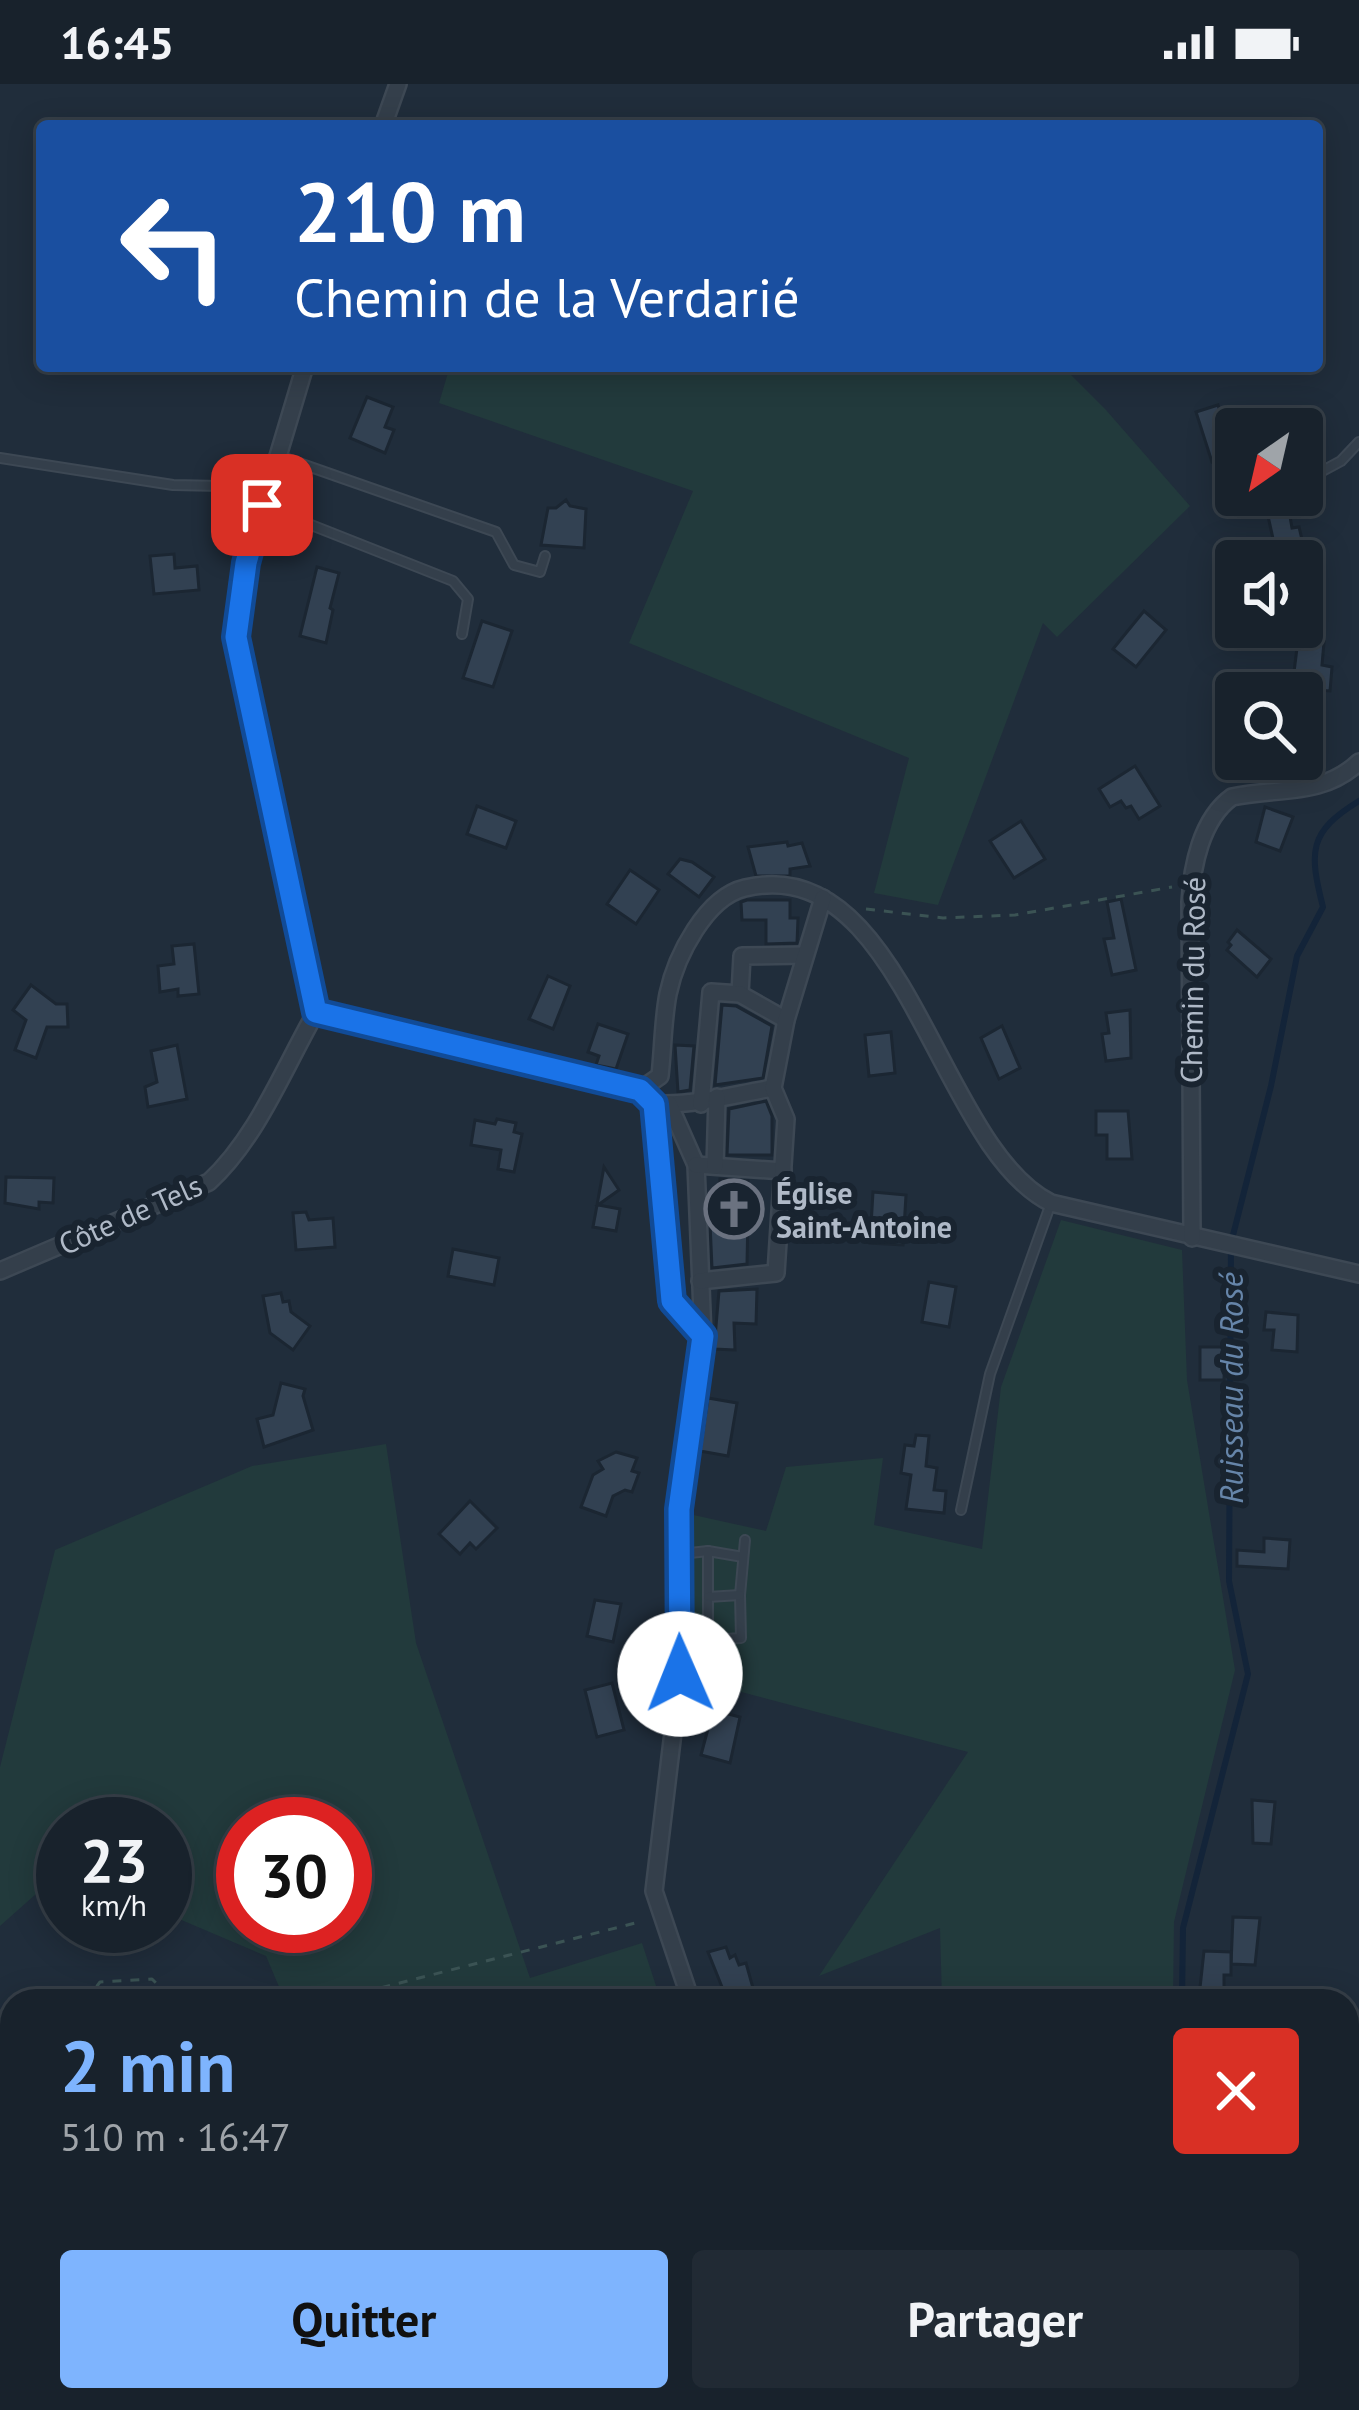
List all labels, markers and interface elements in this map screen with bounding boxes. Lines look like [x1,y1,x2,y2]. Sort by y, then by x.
text: 16:45 [60,13,174,71]
text: 210 m [294,156,526,265]
icon: left [96,168,252,324]
text: Chemin de la Verdarié [294,262,800,332]
north arrow [1215,408,1323,516]
map controls [1215,408,1323,780]
pin [211,454,313,556]
icon: arrive [229,472,295,538]
button: sound [1215,540,1323,648]
button: search [1215,672,1323,780]
street label: Chemin du Rosé [1171,877,1213,1083]
street label: Côte de Tels [52,1165,208,1263]
place label: Église Saint-Antoine [776,1173,952,1246]
church icon: Église Saint-Antoine [703,1178,765,1240]
water label: Ruisseau du Rosé [1209,1272,1252,1504]
position arrow [617,1611,743,1737]
speed limit sign: 30 [216,1797,372,1953]
text: 23 [80,1821,148,1899]
text: km/h [81,1885,147,1924]
text: 2 min [60,2019,236,2112]
button: close [1173,2028,1299,2154]
text: 510 m · 16:47 [60,2111,291,2162]
button: Quitter [60,2250,668,2388]
button: Partager [692,2250,1299,2388]

